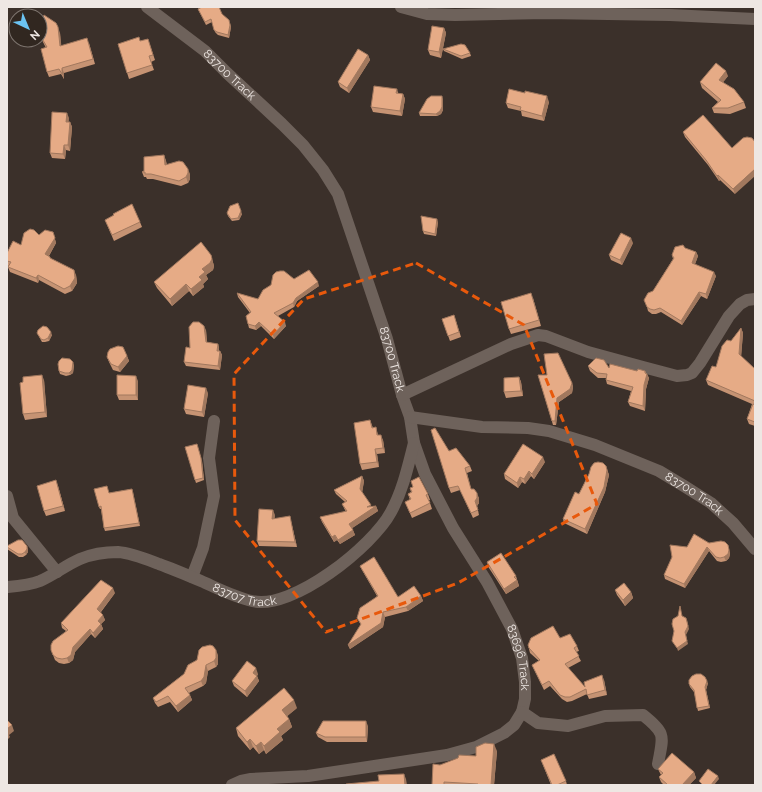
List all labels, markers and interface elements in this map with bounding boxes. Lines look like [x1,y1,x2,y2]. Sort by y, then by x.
north arrow [8,8,48,48]
text: N [27,27,42,42]
street label: 83700 Track [200,46,259,104]
street label: 83700 Track [376,325,408,394]
street label: 83700 Track [663,469,727,518]
street label: 83707 Track [210,580,279,609]
street label: 83696 Track [504,622,532,691]

